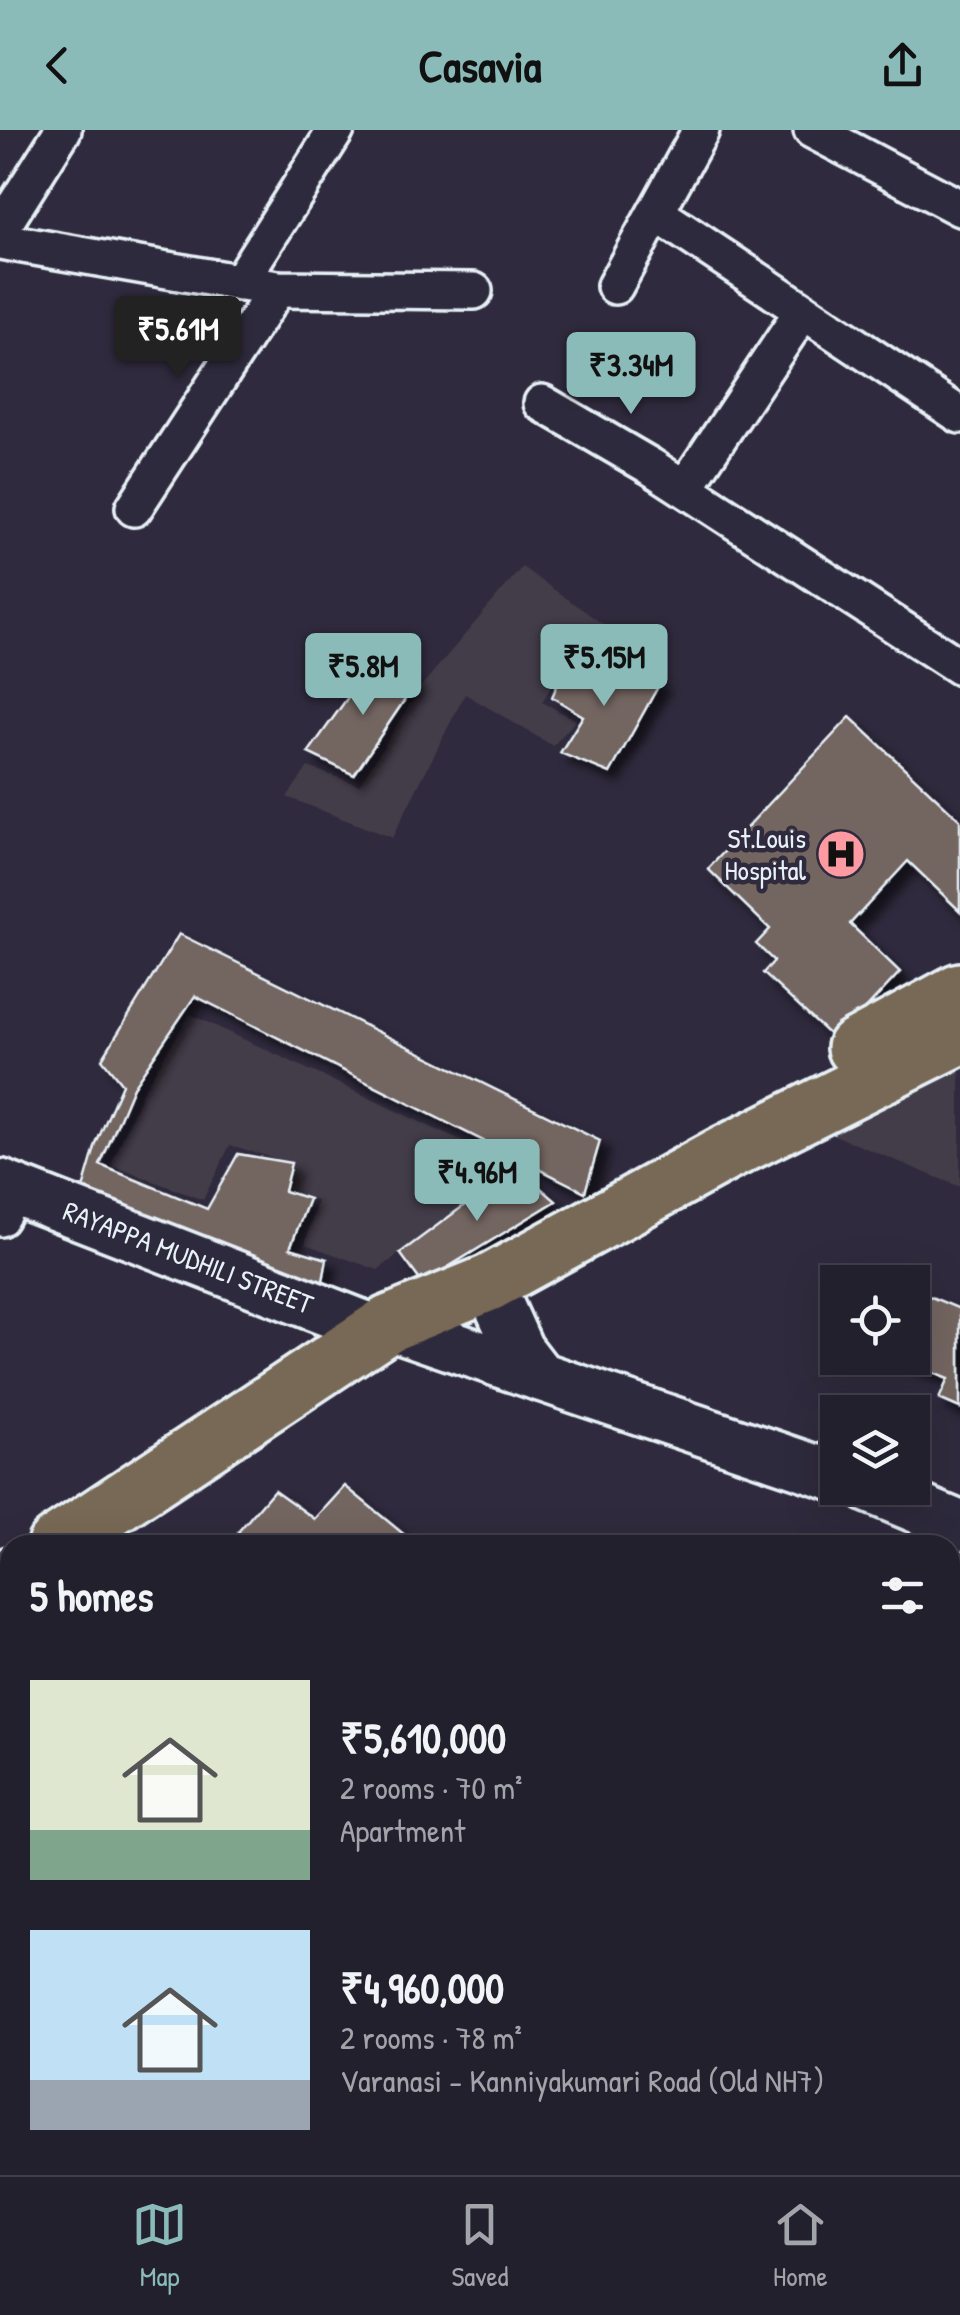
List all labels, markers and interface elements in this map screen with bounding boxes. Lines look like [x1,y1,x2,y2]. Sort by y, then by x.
text: Casavia [419,35,542,96]
icon: back [30,38,85,93]
icon: share [875,38,930,93]
pin: ₹5.61M [97,296,259,381]
text: ₹5.61M [137,307,219,350]
pin: ₹3.34M [550,332,712,417]
text: ₹3.34M [589,343,673,386]
pin: ₹5.15M [523,624,685,709]
pin: ₹5.8M [293,633,433,718]
text: ₹5.15M [563,635,645,678]
text: ₹5.8M [327,644,399,687]
place label: St.Louis Hospital [725,819,807,889]
hospital icon: St.Louis Hospital [815,828,867,880]
pin: ₹4.96M [396,1139,558,1224]
text: ₹4.96M [437,1150,517,1193]
street label: RAYAPPA MUDHILI STREET [58,1192,319,1323]
map controls [820,1265,930,1505]
button: locate [820,1265,930,1375]
button: layers [820,1395,930,1505]
text: 5 homes [30,1567,153,1624]
icon: filters [875,1568,930,1623]
text: ₹5,610,000 [340,1709,506,1766]
icon: home [110,1720,230,1840]
text: 2 rooms · 70 m² [340,1766,522,1809]
text: Apartment [340,1809,465,1852]
text: ₹4,960,000 [340,1959,504,2016]
icon: home [110,1970,230,2090]
text: 2 rooms · 78 m² [340,2016,522,2059]
text: Varanasi - Kanniyakumari Road (Old NH7) [340,2059,824,2102]
tab: Map [132,2197,187,2295]
tab: Saved [451,2197,509,2295]
tab: Home [773,2197,828,2295]

